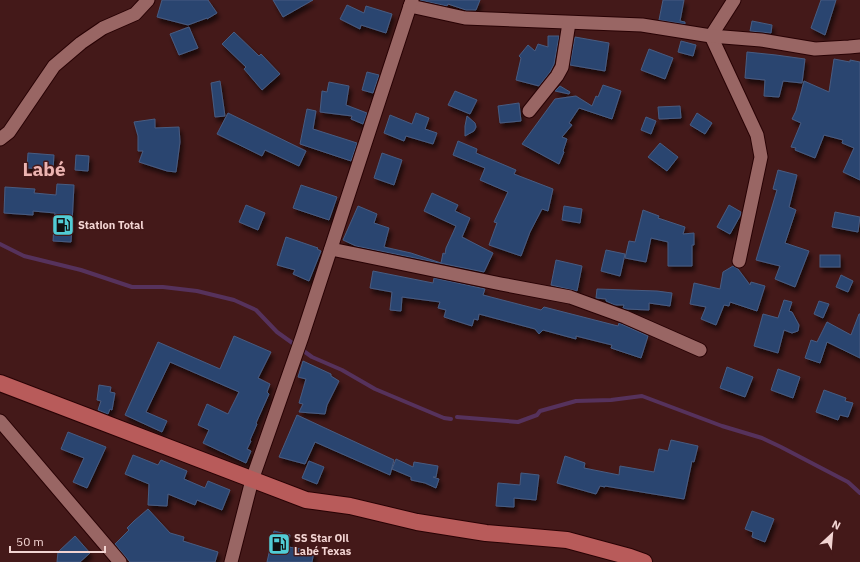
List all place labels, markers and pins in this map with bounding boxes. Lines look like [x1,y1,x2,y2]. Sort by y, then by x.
fuel station icon: Station Total [50,212,76,238]
place label: Station Total [78,218,144,232]
fuel station icon: SS Star Oil Labé Texas [266,531,292,557]
place label: SS Star Oil Labé Texas [294,531,352,558]

